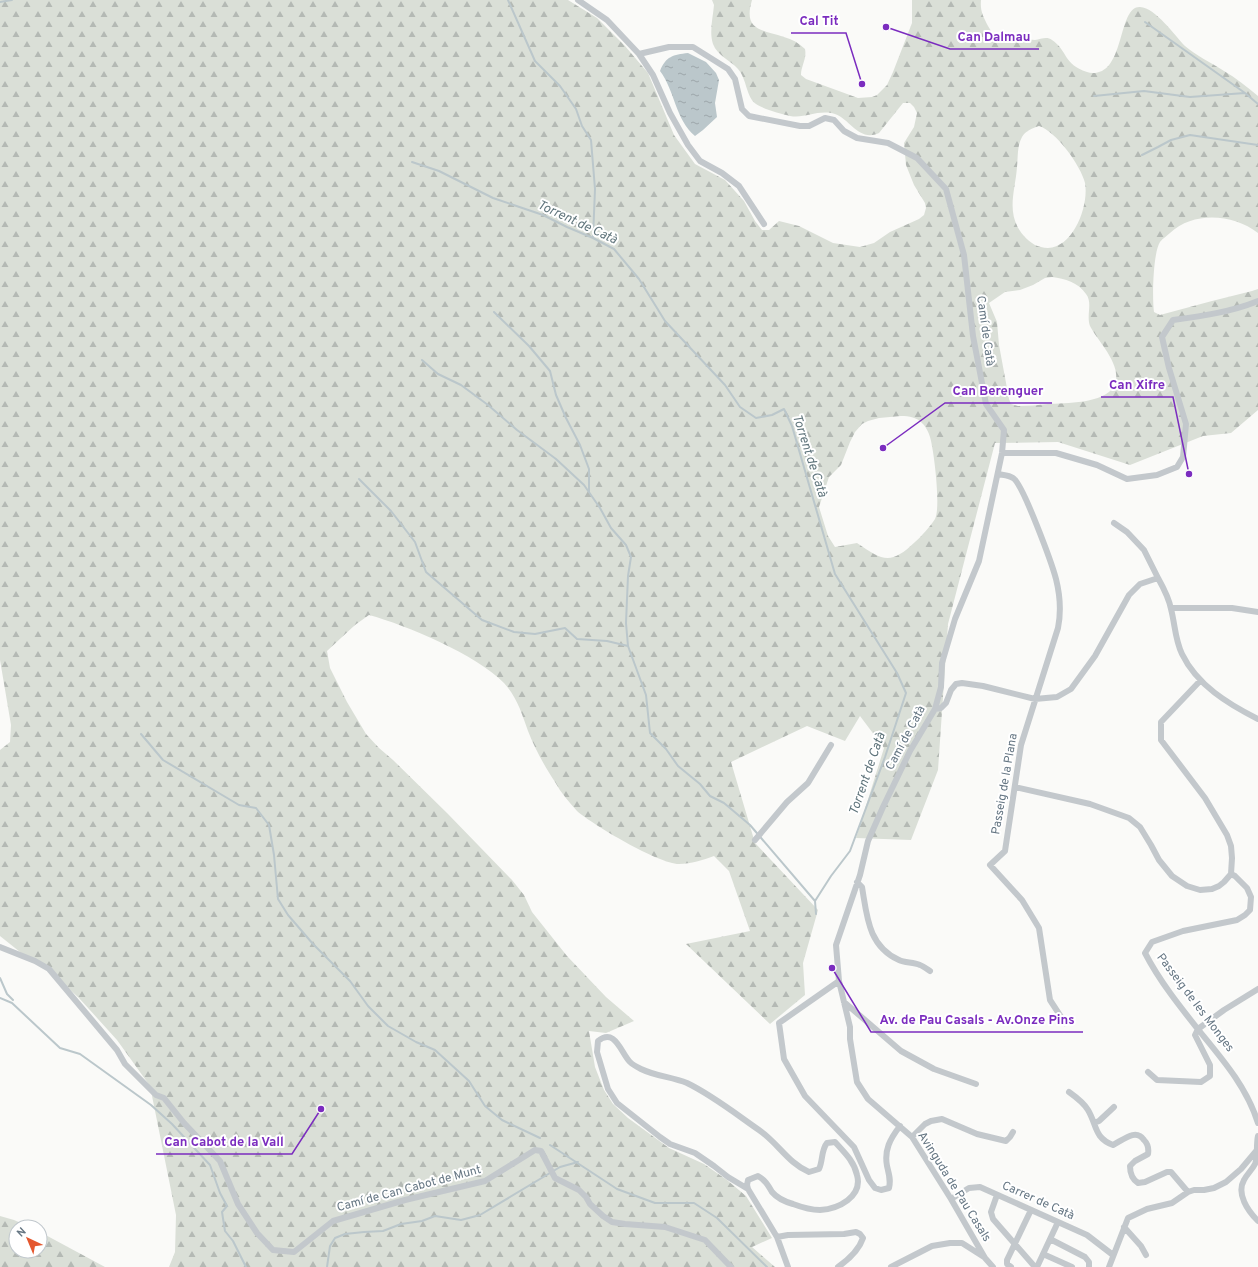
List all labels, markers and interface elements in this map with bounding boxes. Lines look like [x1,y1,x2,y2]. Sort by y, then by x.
callout: Cal Tit [791,8,846,33]
text: Cal Tit [799,14,839,30]
callout: Can Dalmau [950,24,1039,49]
text: Can Dalmau [958,30,1030,46]
water label: Torrent de Catà [535,198,620,249]
street label: Camí de Catà [972,295,998,367]
callout: Can Xifre [1101,372,1173,397]
callout: Can Berenguer [945,378,1052,403]
text: Can Xifre [1109,378,1165,394]
text: Can Berenguer [953,384,1044,400]
water label: Torrent de Catà [788,413,830,500]
street label: Camí de Catà [882,703,930,773]
water label: Torrent de Catà [846,730,890,817]
street label: Passeig de la Plana [988,732,1022,836]
street label: Passeig de les Monges [1153,950,1237,1056]
callout: Av. de Pau Casals - Av.Onze Pins [871,1007,1083,1032]
text: Av. de Pau Casals - Av.Onze Pins [879,1013,1075,1029]
callout: Can Cabot de la Vall [156,1129,292,1154]
street label: Avinguda de Pau Casals [914,1129,994,1245]
text: Can Cabot de la Vall [164,1135,284,1151]
street label: Camí de Can Cabot de Munt [335,1162,483,1216]
street label: Carrer de Catà [999,1178,1077,1224]
north arrow [8,1219,48,1259]
text: N [14,1225,29,1240]

